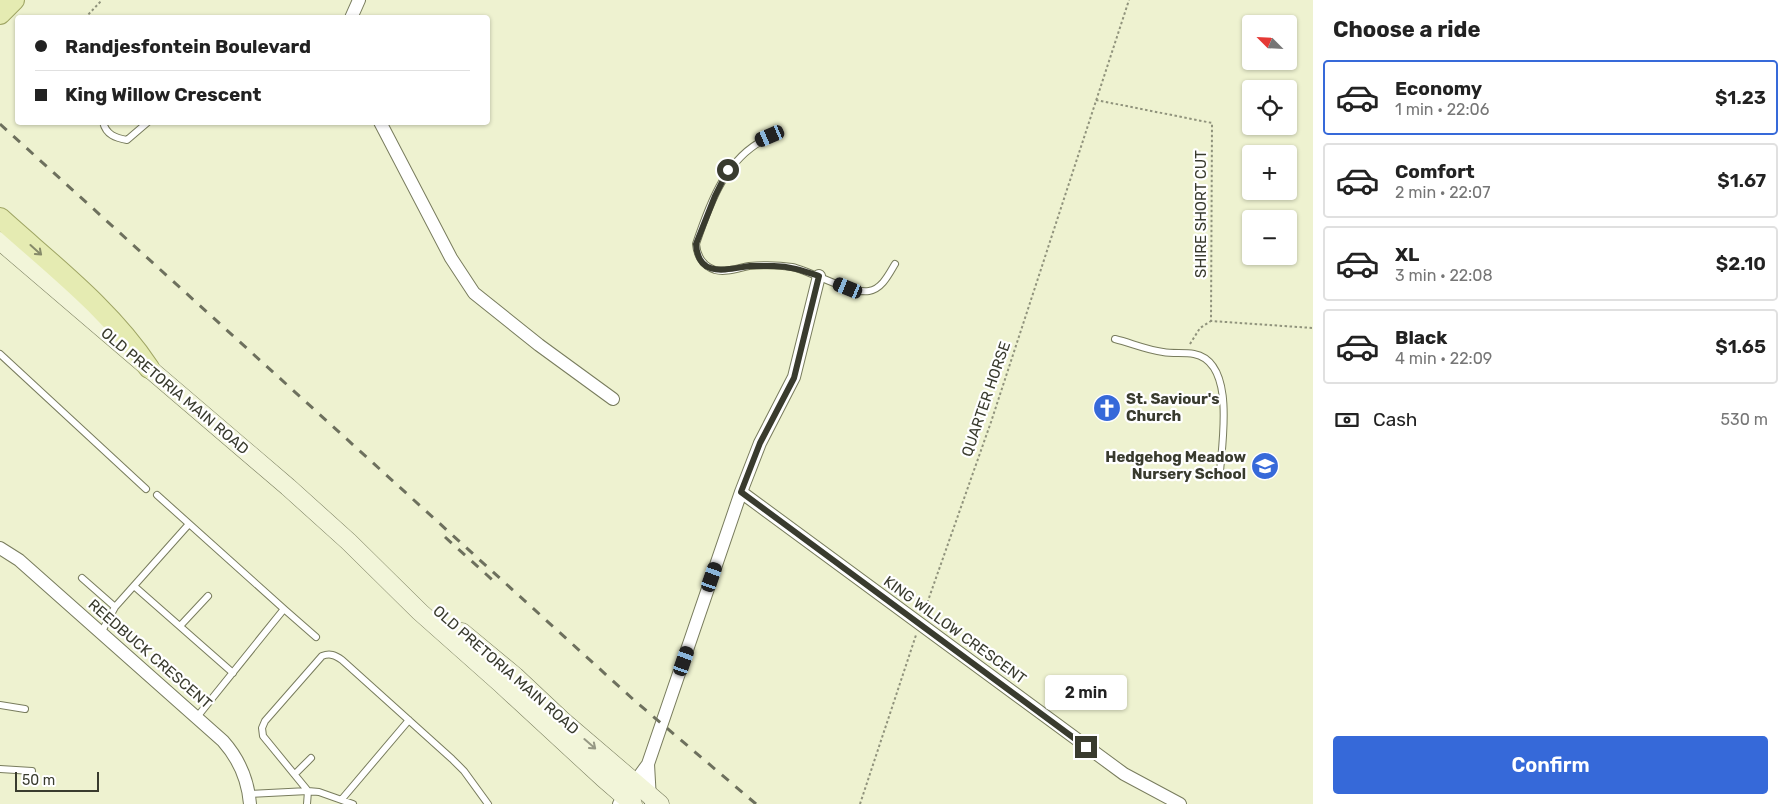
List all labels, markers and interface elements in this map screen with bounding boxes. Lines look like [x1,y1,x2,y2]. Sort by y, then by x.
north arrow [1242,15,1298,70]
map controls [1242,15,1297,265]
text: Choose a ride [1333,16,1480,43]
text: Randjesfontein Boulevard [65,35,311,58]
icon: car [1335,75,1380,120]
text: Economy [1395,77,1482,100]
button: locate [1242,80,1297,135]
text: King Willow Crescent [65,83,261,106]
text: $1.23 [1715,86,1766,109]
text: 1 min · 22:06 [1395,100,1489,119]
car [753,123,786,149]
button: + [1242,145,1297,200]
street label: SHIRE SHORT CUT [1192,150,1210,278]
icon: car [1335,158,1380,203]
route start [717,159,739,181]
text: Comfort [1395,160,1475,183]
text: $1.67 [1717,169,1766,192]
text: 2 min · 22:07 [1395,183,1490,202]
button: − [1242,210,1297,265]
icon: car [1335,241,1380,286]
text: XL [1395,243,1419,266]
one-way arrow [30,244,43,256]
text: $2.10 [1716,252,1766,275]
text: 3 min · 22:08 [1395,266,1493,285]
car [831,275,864,301]
street label: OLD PRETORIA MAIN ROAD [97,324,253,458]
icon: car [1335,324,1380,369]
text: Black [1395,326,1447,349]
text: $1.65 [1715,335,1766,358]
street label: QUARTER HORSE [958,339,1014,459]
text: 4 min · 22:09 [1395,349,1492,368]
place label: St. Saviour's Church [1126,390,1219,425]
church icon: St. Saviour's Church [1092,393,1122,423]
icon: cash [1333,406,1361,434]
text: Cash [1373,408,1417,431]
text: 530 m [1721,410,1768,429]
place label: Hedgehog Meadow Nursery School [1105,448,1246,483]
school or university icon: Hedgehog Meadow Nursery School [1250,451,1280,481]
car [700,560,723,594]
street label: KING WILLOW CRESCENT [880,572,1030,688]
street label: REEDBUCK CRESCENT [85,595,216,713]
street label: OLD PRETORIA MAIN ROAD [429,602,583,738]
car [672,644,695,678]
callout: 2 min [1045,674,1127,710]
text: 2 min [1065,683,1107,702]
route end [1075,736,1097,758]
button: Confirm [1333,736,1768,794]
one-way arrow [583,738,596,749]
scale bar [15,769,99,792]
text: 50 m [22,772,55,789]

